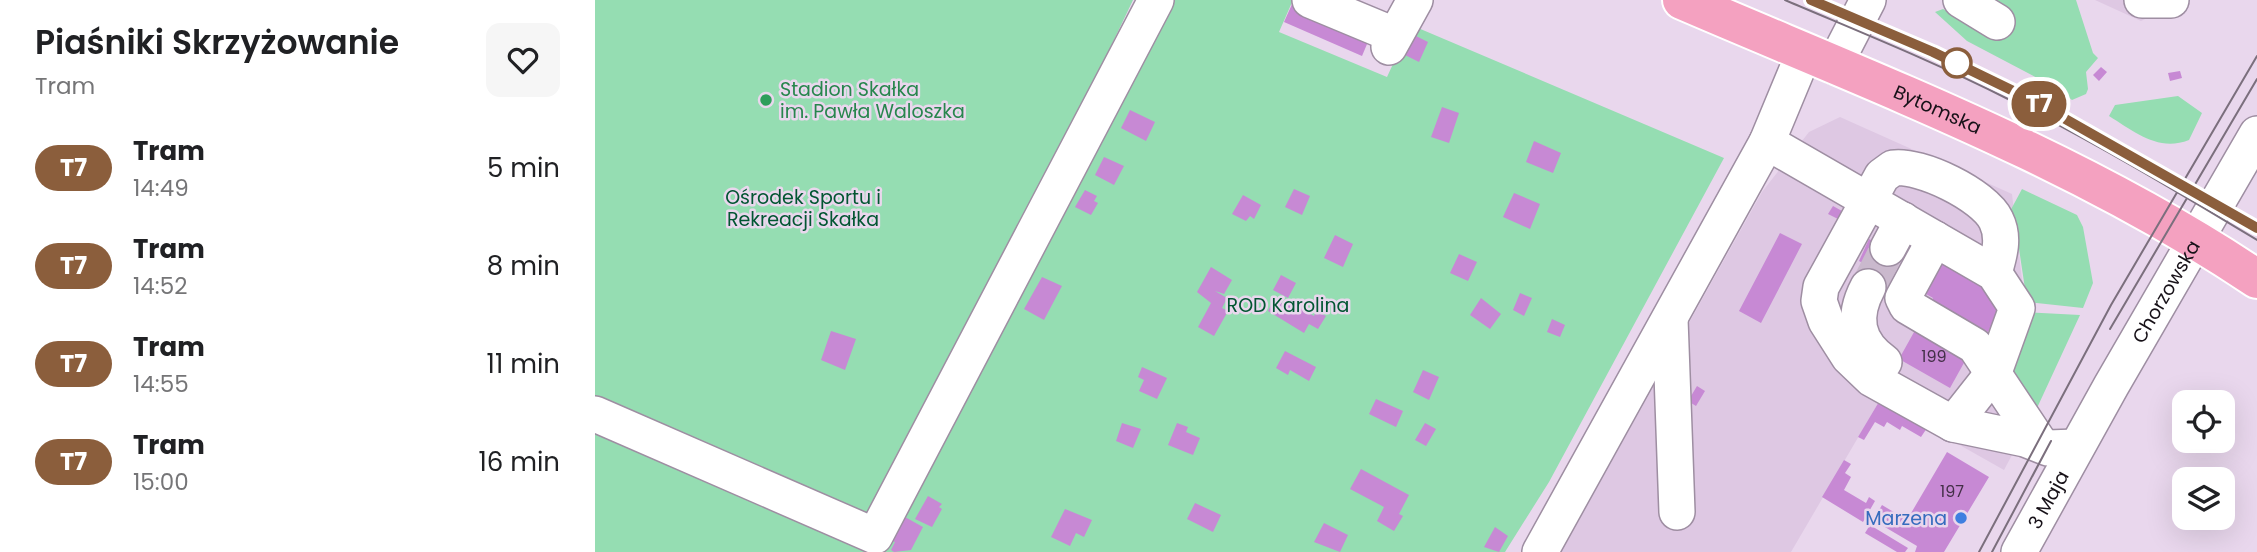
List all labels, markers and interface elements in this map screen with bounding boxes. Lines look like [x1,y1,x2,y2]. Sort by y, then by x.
text: Piaśniki Skrzyżowanie [35,19,399,66]
button: heart [486,23,560,97]
unlabelled marker [1942,48,1972,78]
text: Tram [35,70,95,102]
place label: Stadion Skałka im. Pawła Waloszka [780,76,965,125]
street label: Bytomska [1889,78,1986,141]
line badge: T7 [2007,81,2071,127]
text: T7 [2025,87,2053,120]
marker: Stadion Skałka im. Pawła Waloszka [758,92,774,108]
text: Tram [133,133,205,169]
text: 5 min [487,150,560,186]
text: T7 [60,151,87,184]
text: 14:49 [133,172,189,204]
park label: Ośrodek Sportu i Rekreacji Skałka [725,184,881,233]
text: Tram [133,231,205,267]
street label: Chorzowska [2125,235,2206,348]
text: 8 min [487,248,560,284]
text: T7 [60,249,87,282]
text: 14:52 [133,270,187,302]
park label: ROD Karolina [1227,292,1349,319]
text: Tram [133,329,205,365]
house number: 199 [1921,345,1947,368]
text: 11 min [487,346,560,382]
text: T7 [60,347,87,380]
text: 14:55 [133,368,189,400]
map controls [2172,390,2235,530]
button: locate [2172,390,2235,453]
text: Tram [133,427,205,463]
text: 16 min [478,444,560,480]
text: T7 [60,445,87,478]
street label: 3 Maja [2021,465,2075,534]
text: 15:00 [133,466,189,498]
button: layers [2172,467,2235,530]
house number: 197 [1940,480,1964,503]
place label: Marzena [1865,505,1947,532]
marker: Marzena [1953,510,1969,526]

